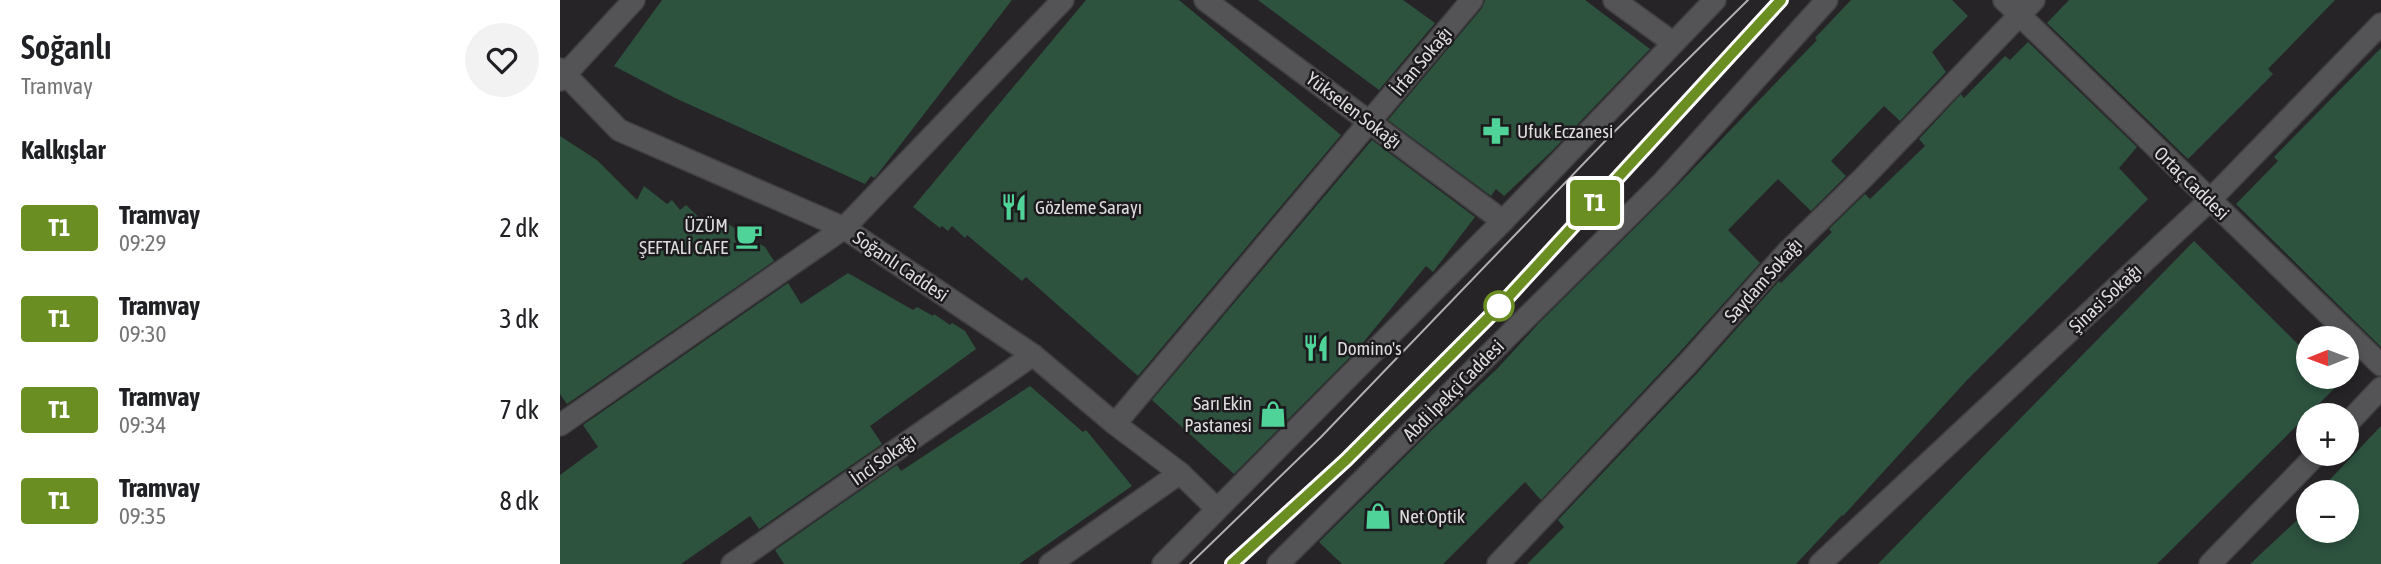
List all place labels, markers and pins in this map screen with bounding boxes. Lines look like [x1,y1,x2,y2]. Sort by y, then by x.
pharmacy icon: Ufuk Eczanesi [1481,116,1511,146]
place label: Ufuk Eczanesi [1517,120,1613,142]
restaurant icon: Gözleme Sarayı [999,192,1029,222]
place label: Gözleme Sarayı [1035,196,1142,218]
place label: ÜZÜM ŞEFTALİ CAFE [639,214,728,258]
cafe icon: ÜZÜM ŞEFTALİ CAFE [734,221,764,251]
unlabelled marker [1484,291,1514,321]
restaurant icon: Domino's [1301,333,1331,363]
place label: Domino's [1337,337,1402,359]
place label: Sarı Ekin Pastanesi [1184,392,1252,436]
shop icon: Sarı Ekin Pastanesi [1258,399,1288,429]
shop icon: Net Optik [1363,501,1393,531]
place label: Net Optik [1399,505,1466,527]

